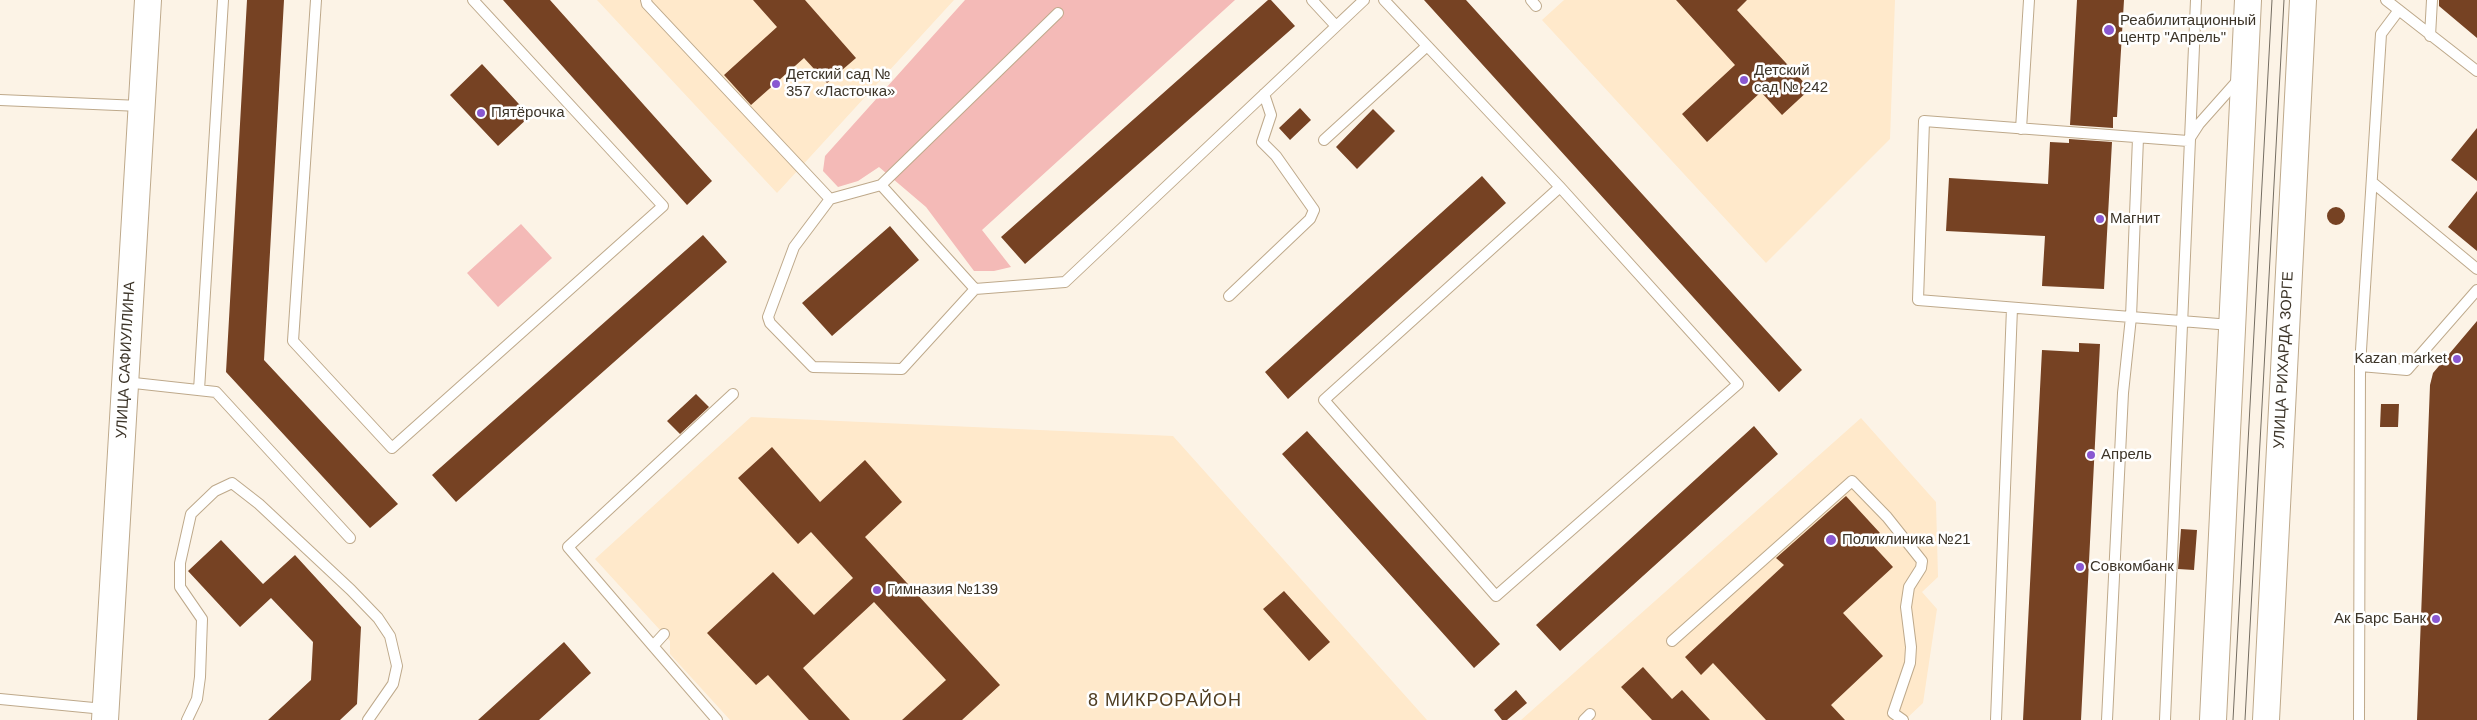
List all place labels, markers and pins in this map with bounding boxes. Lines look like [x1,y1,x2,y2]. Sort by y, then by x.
place label: Реабилитационный центр "Апрель" [2120,12,2256,47]
marker: Реабилитационный центр "Апрель" [2102,23,2116,37]
place label: Детский сад № 242 [1754,62,1828,97]
place label: Детский сад № 357 «Ласточка» [786,66,895,101]
marker: Детский сад № 242 [1738,74,1750,86]
marker: Детский сад № 357 «Ласточка» [770,78,782,90]
place label: Пятёрочка [491,104,565,122]
marker: Пятёрочка [475,107,487,119]
place label: Магнит [2110,210,2160,228]
marker: Магнит [2094,213,2106,225]
place label: Kazan market [2354,350,2447,368]
marker: Kazan market [2451,353,2463,365]
place label: Апрель [2101,446,2152,464]
marker: Апрель [2085,449,2097,461]
place label: Поликлиника №21 [1842,531,1971,549]
marker: Поликлиника №21 [1824,533,1838,547]
place label: Совкомбанк [2090,558,2174,576]
marker: Совкомбанк [2074,561,2086,573]
place label: Гимназия №139 [887,581,998,599]
marker: Гимназия №139 [871,584,883,596]
place label: Ак Барс Банк [2334,610,2426,628]
marker: Ак Барс Банк [2430,613,2442,625]

